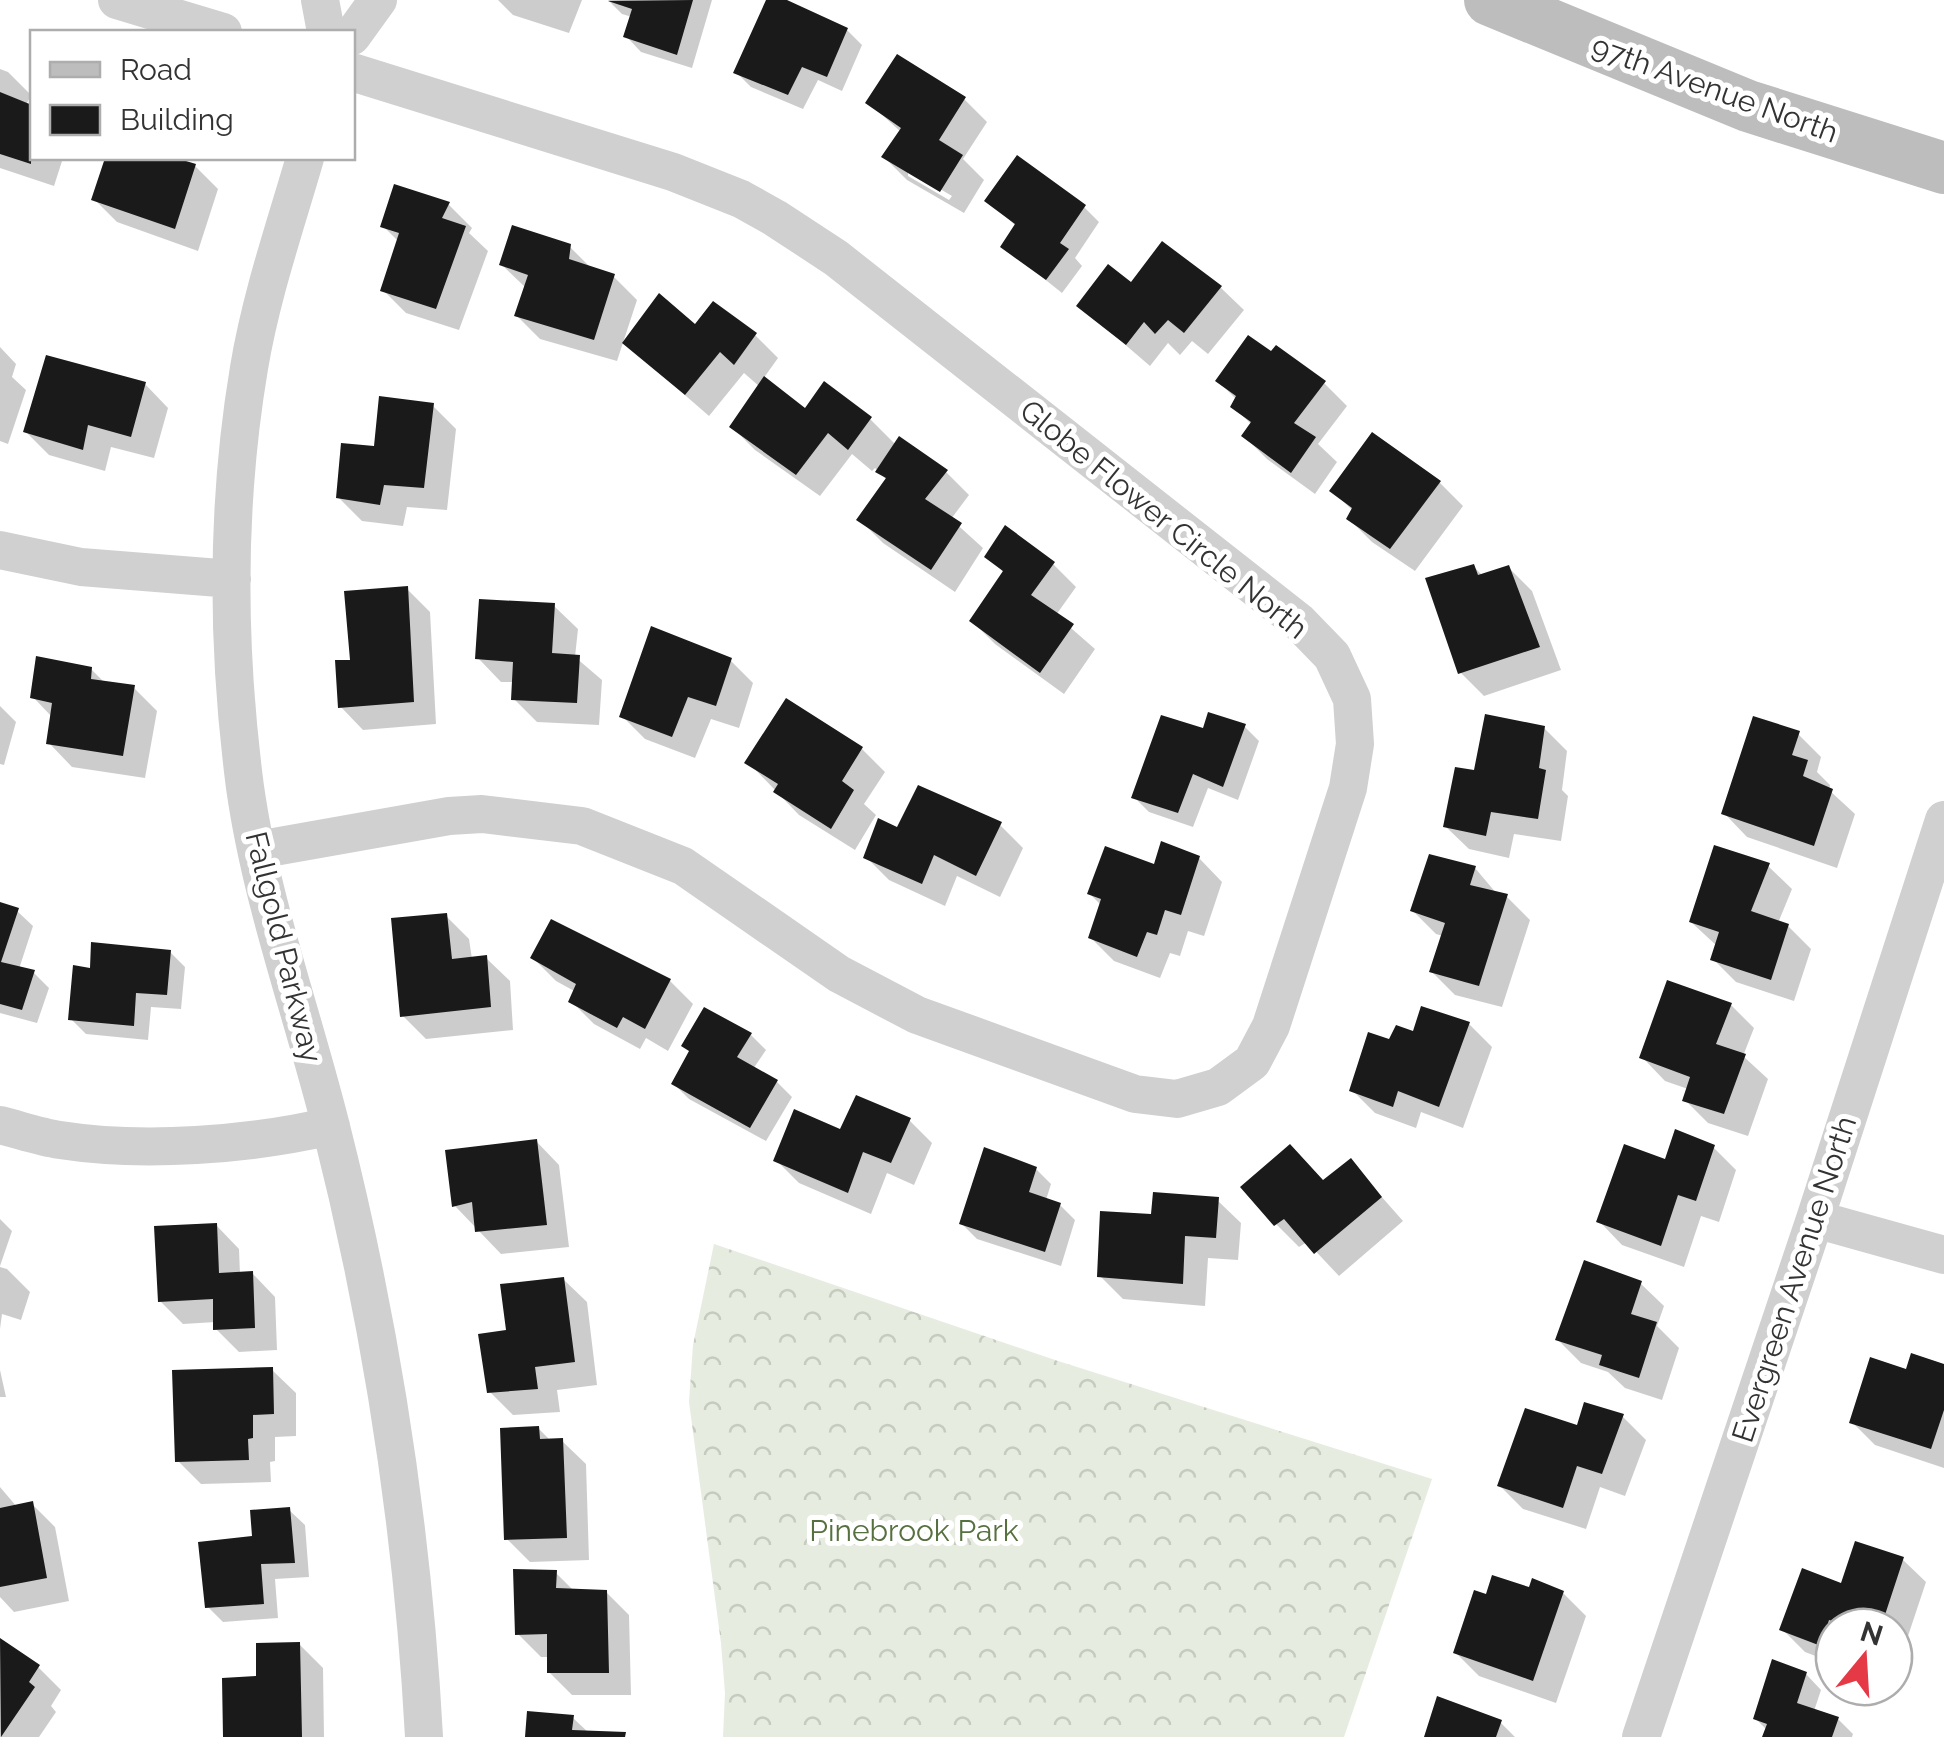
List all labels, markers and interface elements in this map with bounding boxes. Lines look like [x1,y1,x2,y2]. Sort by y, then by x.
street label: 97th Avenue North [1587,28,1843,150]
legend [30,30,355,160]
text: Road [120,52,192,87]
text: Building [120,102,234,137]
street label: Globe Flower Circle North [1013,392,1315,646]
street label: Fallgold Parkway [238,828,330,1066]
street label: Evergreen Avenue North [1725,1112,1863,1446]
park label: Pinebrook Park [809,1513,1019,1548]
north arrow [1814,1607,1914,1707]
text: N [1856,1615,1887,1653]

